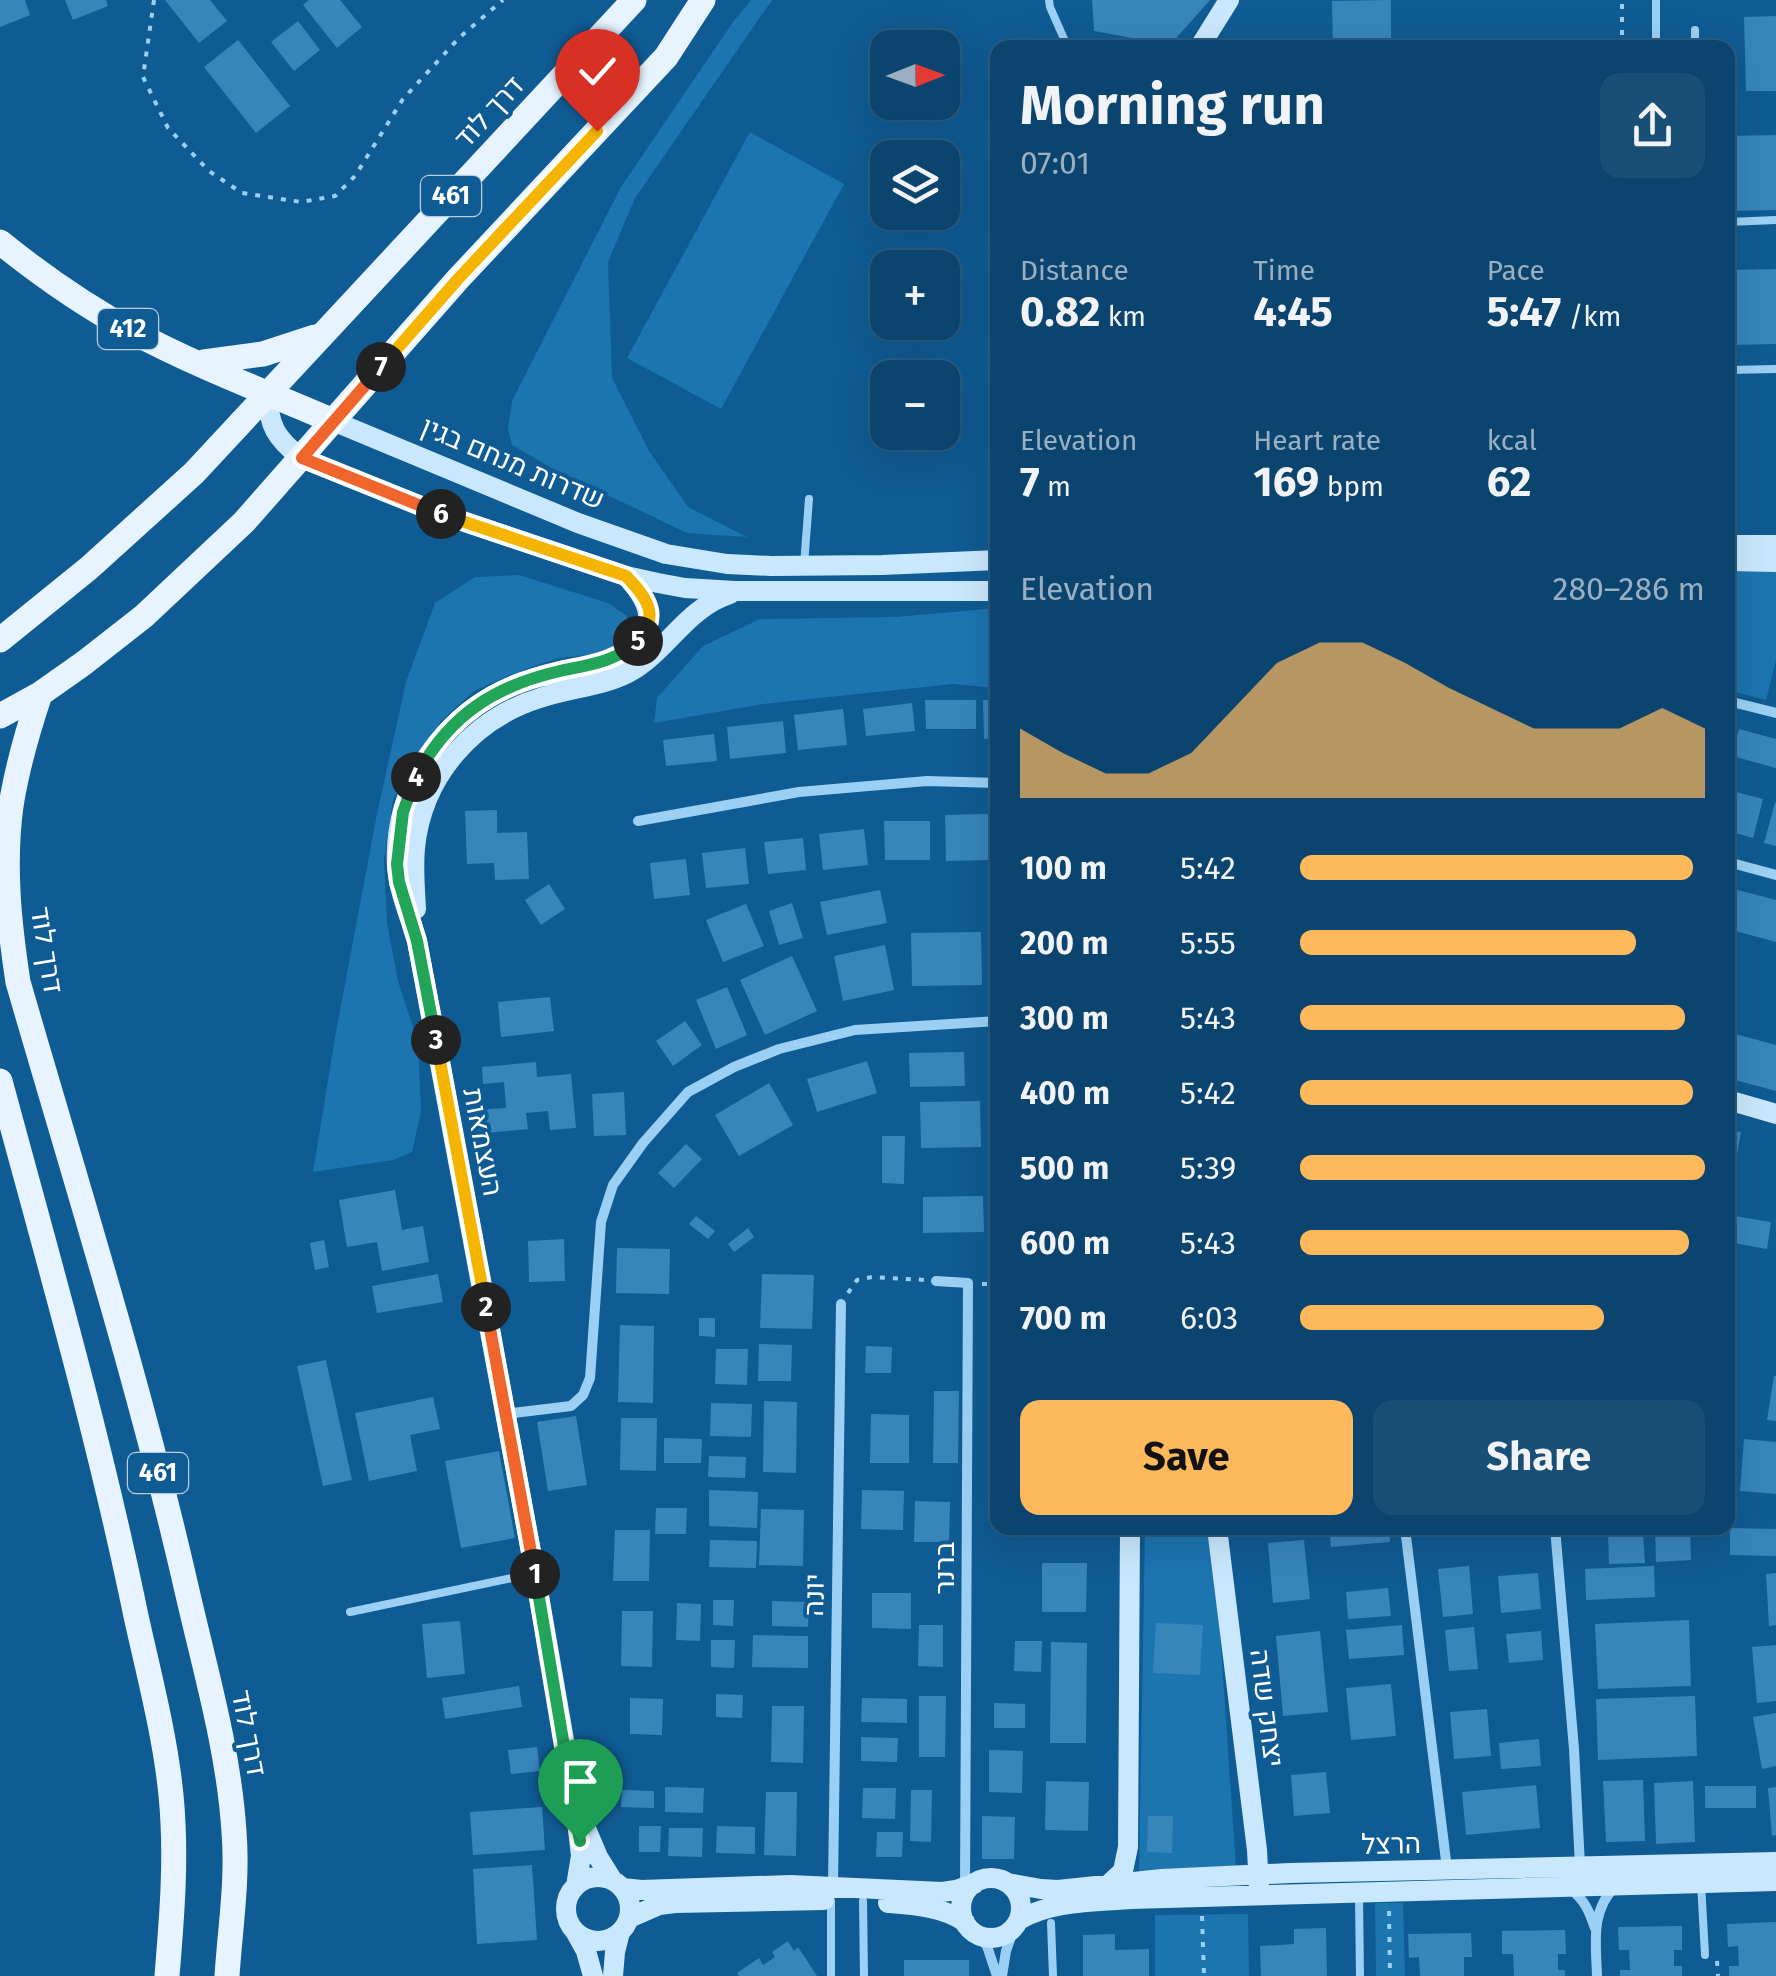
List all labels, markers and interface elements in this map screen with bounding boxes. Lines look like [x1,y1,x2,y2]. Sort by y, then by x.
pin [555,29,640,132]
north arrow [870,30,960,120]
map controls [870,30,960,450]
icon: check [570,44,625,99]
street label: דרך לוד [447,69,531,155]
text: Morning run [1020,73,1325,139]
button: share [1600,73,1705,178]
button: layers [870,140,960,230]
text: 07:01 [1020,144,1090,182]
road number: 461 [421,176,481,216]
button: + [870,250,960,340]
text: Distance [1020,254,1129,287]
text: Time [1253,254,1315,287]
text: Pace [1487,254,1545,287]
text: 0.82 [1020,287,1100,337]
text: 4:45 [1253,287,1333,337]
text: 5:47 [1487,287,1561,337]
text: km [1100,300,1146,333]
text: /km [1561,300,1622,333]
road number: 412 [98,309,158,349]
pin: 7 [356,342,406,392]
text: 7 [374,350,388,383]
button: − [870,360,960,450]
street label: שדרות מנחם בגין [416,410,610,516]
text: Elevation [1020,424,1137,457]
text: Heart rate [1253,424,1381,457]
text: kcal [1487,424,1537,457]
text: 7 [1020,457,1040,507]
text: 169 [1253,457,1319,507]
text: 62 [1487,457,1531,507]
text: m [1040,470,1071,503]
text: bpm [1319,470,1384,503]
pin: 6 [416,489,466,539]
text: 6 [433,497,449,530]
text: Elevation [1020,570,1154,608]
text: 280–286 m [1553,570,1705,608]
pin: 5 [613,616,663,666]
text: 5 [630,624,646,657]
pin: 4 [391,752,441,802]
text: 4 [408,760,424,793]
text: 100 m [1020,849,1107,887]
text: 5:42 [1180,849,1236,887]
street label: דרך לוד [24,905,70,995]
text: 200 m [1020,924,1109,962]
text: 5:55 [1180,924,1236,962]
text: 300 m [1020,999,1109,1037]
text: 5:43 [1180,999,1236,1037]
pin: 3 [411,1015,461,1065]
text: 3 [429,1023,443,1056]
text: 400 m [1020,1074,1110,1112]
text: 5:42 [1180,1074,1236,1112]
street label: העצמאות [456,1085,510,1199]
text: 500 m [1020,1149,1109,1187]
text: 5:39 [1180,1149,1236,1187]
text: 600 m [1020,1224,1110,1262]
text: 5:43 [1180,1224,1236,1262]
pin: 2 [461,1282,511,1332]
text: 2 [479,1290,493,1323]
text: 700 m [1020,1299,1107,1337]
text: 6:03 [1180,1299,1238,1337]
button: Save [1020,1400,1353,1515]
button: Share [1373,1400,1705,1515]
road number: 461 [128,1453,188,1493]
street label: ברנר [928,1542,961,1594]
pin: 1 [510,1549,560,1599]
text: 1 [529,1557,542,1590]
street label: יונה [797,1573,831,1617]
street label: יצחק שדה [1243,1647,1291,1769]
street label: דרך לוד [225,1687,273,1779]
pin [538,1739,623,1842]
icon: arrive [553,1754,608,1809]
street label: הרצל [1361,1827,1421,1861]

